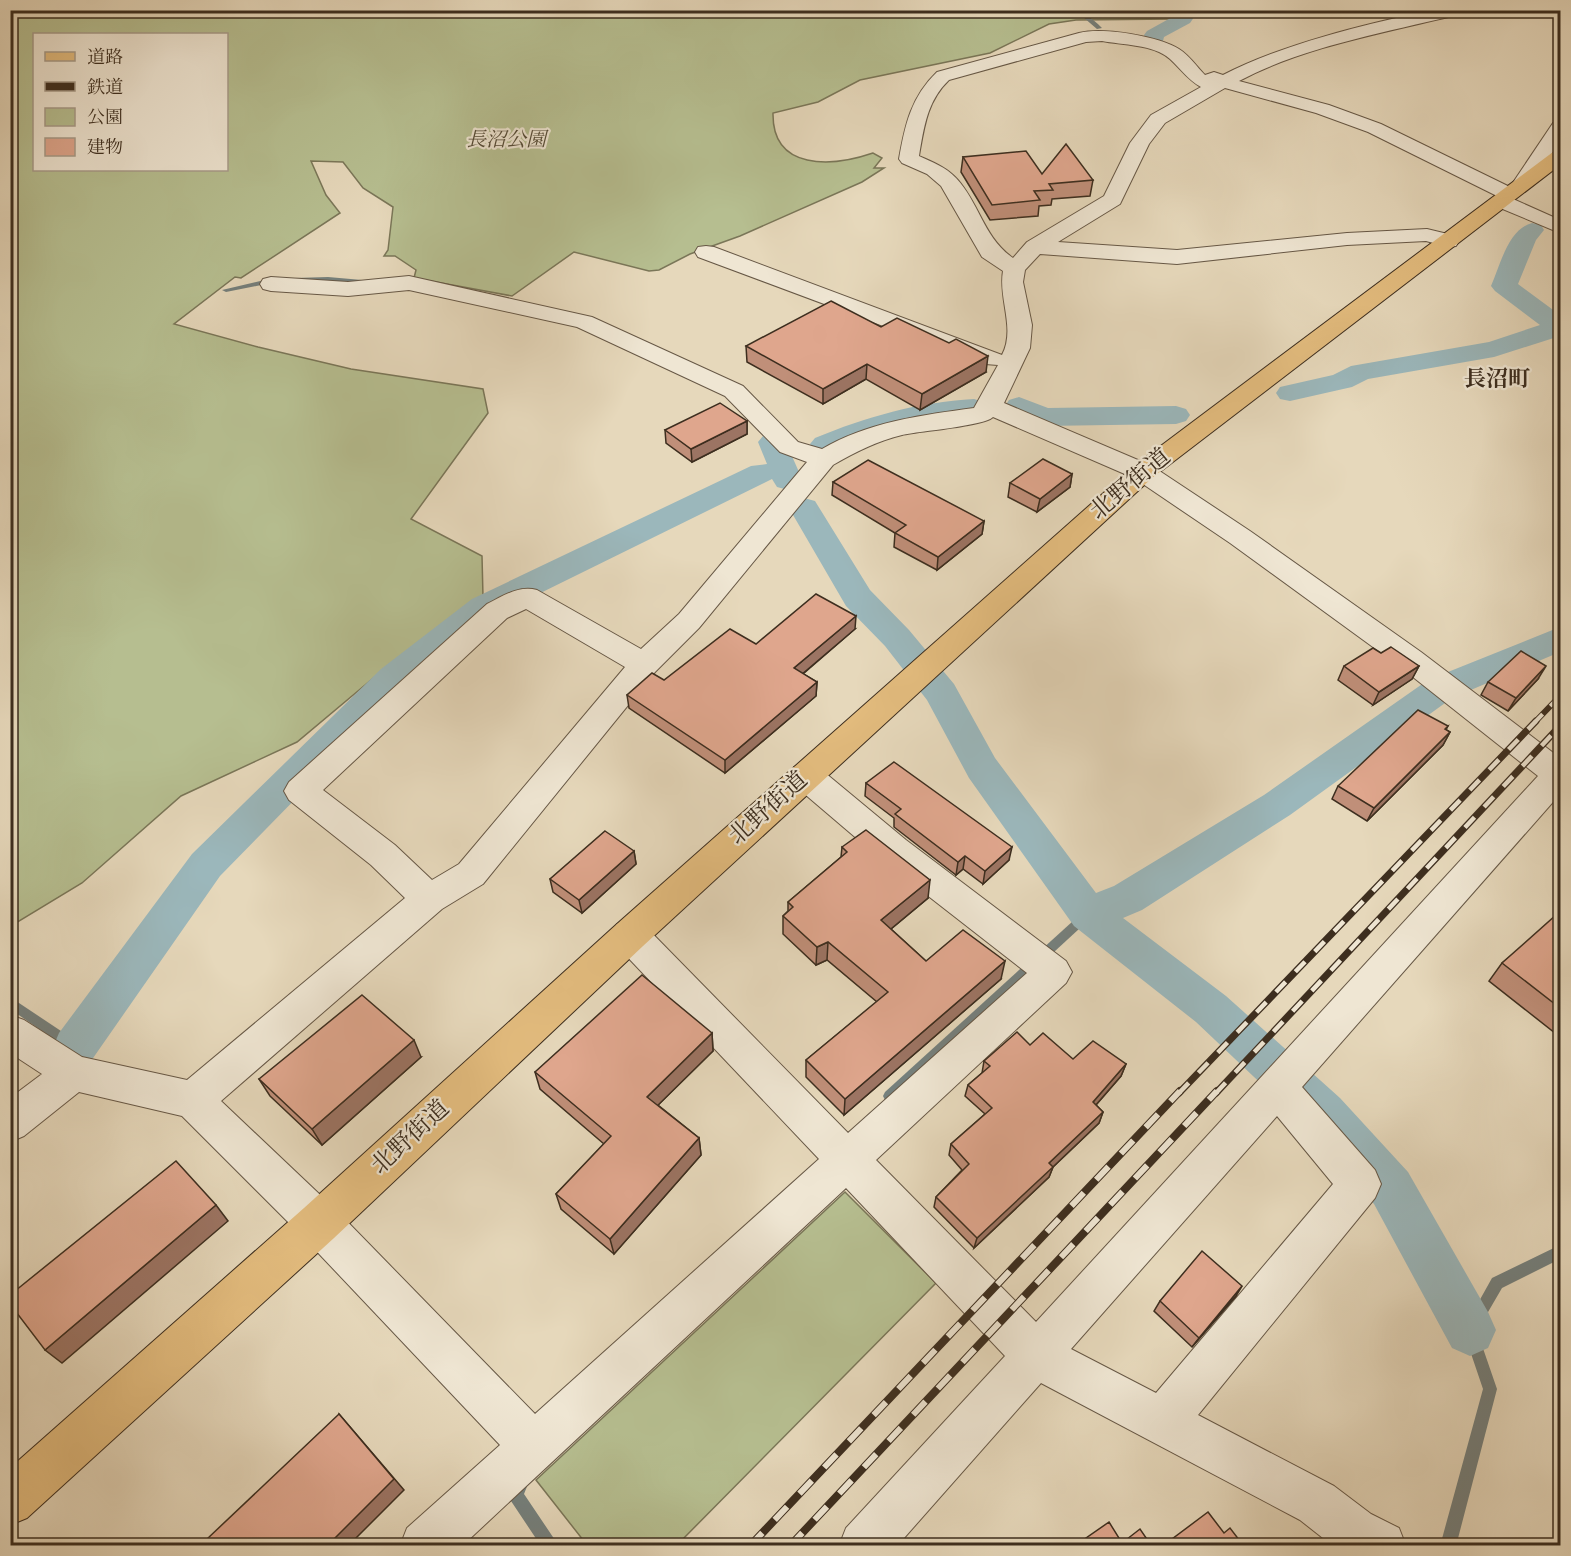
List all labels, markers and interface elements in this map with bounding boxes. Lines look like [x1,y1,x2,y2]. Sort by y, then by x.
legend [33,33,228,171]
text: 道路 [87,46,123,71]
text: 鉄道 [87,76,123,101]
text: 公園 [87,106,123,131]
park label: 長沼公園 [466,127,549,155]
text: 建物 [87,136,123,161]
district label: 長沼町 [1464,365,1530,396]
street label: 北野街道 [1083,441,1179,529]
street label: 北野街道 [722,764,816,854]
street label: 北野街道 [364,1093,458,1183]

